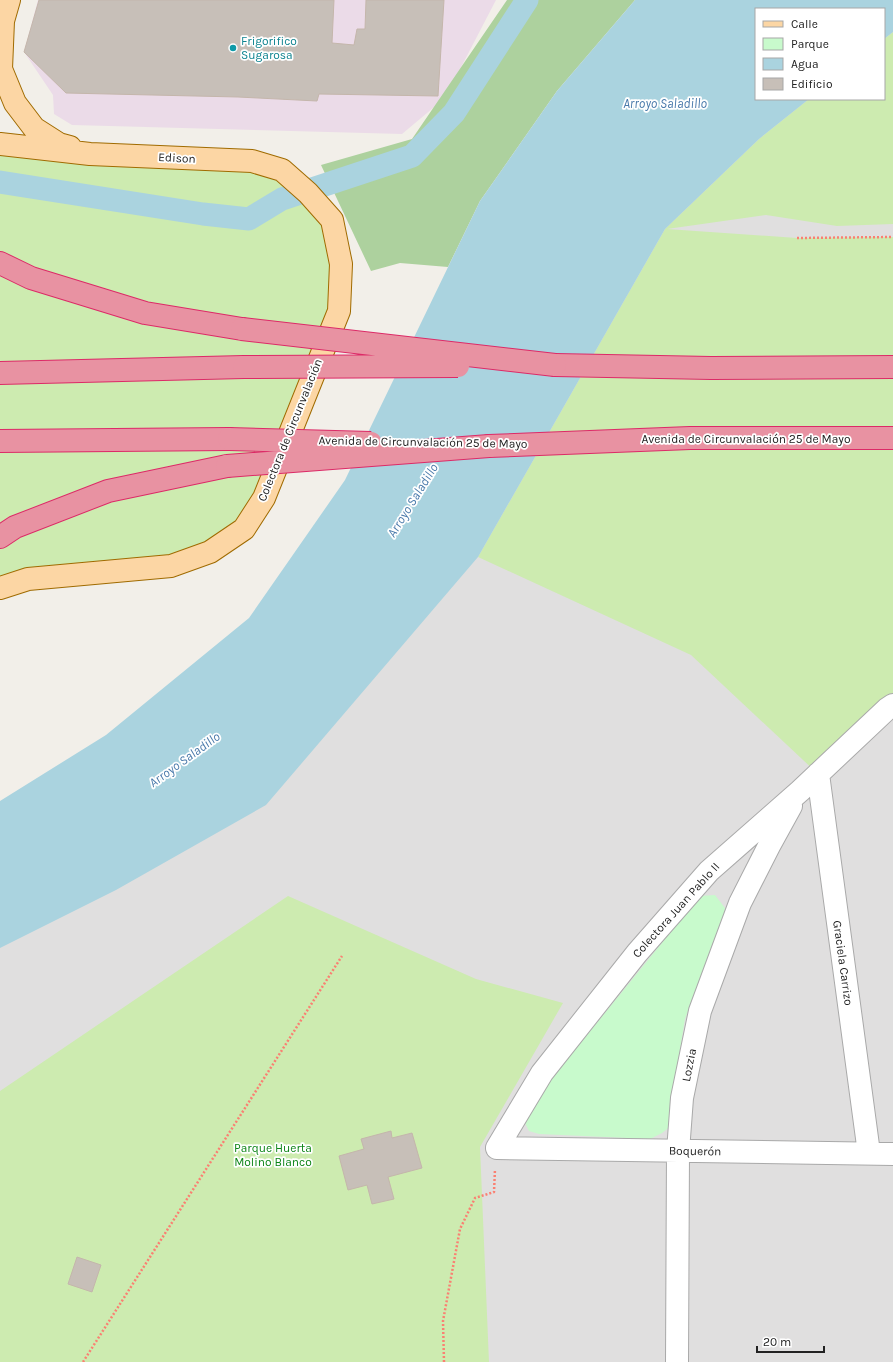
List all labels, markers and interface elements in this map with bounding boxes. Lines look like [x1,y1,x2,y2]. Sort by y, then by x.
legend [755,8,885,100]
text: Calle [791,17,818,31]
place label: Frigorifico Sugarosa [241,34,297,62]
text: Parque [791,37,829,51]
marker: Frigorifico Sugarosa [228,43,238,53]
text: Agua [791,57,819,71]
text: Edificio [791,77,832,91]
water label: Arroyo Saladillo [623,96,707,111]
street label: Edison [158,150,196,166]
street label: Colectora de Circunvalación [255,357,325,503]
street label: Avenida de Circunvalación 25 de Mayo [642,432,850,446]
street label: Avenida de Circunvalación 25 de Mayo [318,433,528,451]
water label: Arroyo Saladillo [384,460,441,540]
water label: Arroyo Saladillo [146,728,223,790]
street label: Colectora Juan Pablo II [630,860,722,960]
street label: Graciela Carrizo [830,919,856,1007]
street label: Lozzia [679,1047,699,1083]
park label: Parque Huerta Molino Blanco [234,1141,312,1169]
street label: Boquerón [669,1144,721,1158]
scale bar [757,1328,824,1354]
text: 20 m [763,1335,791,1349]

